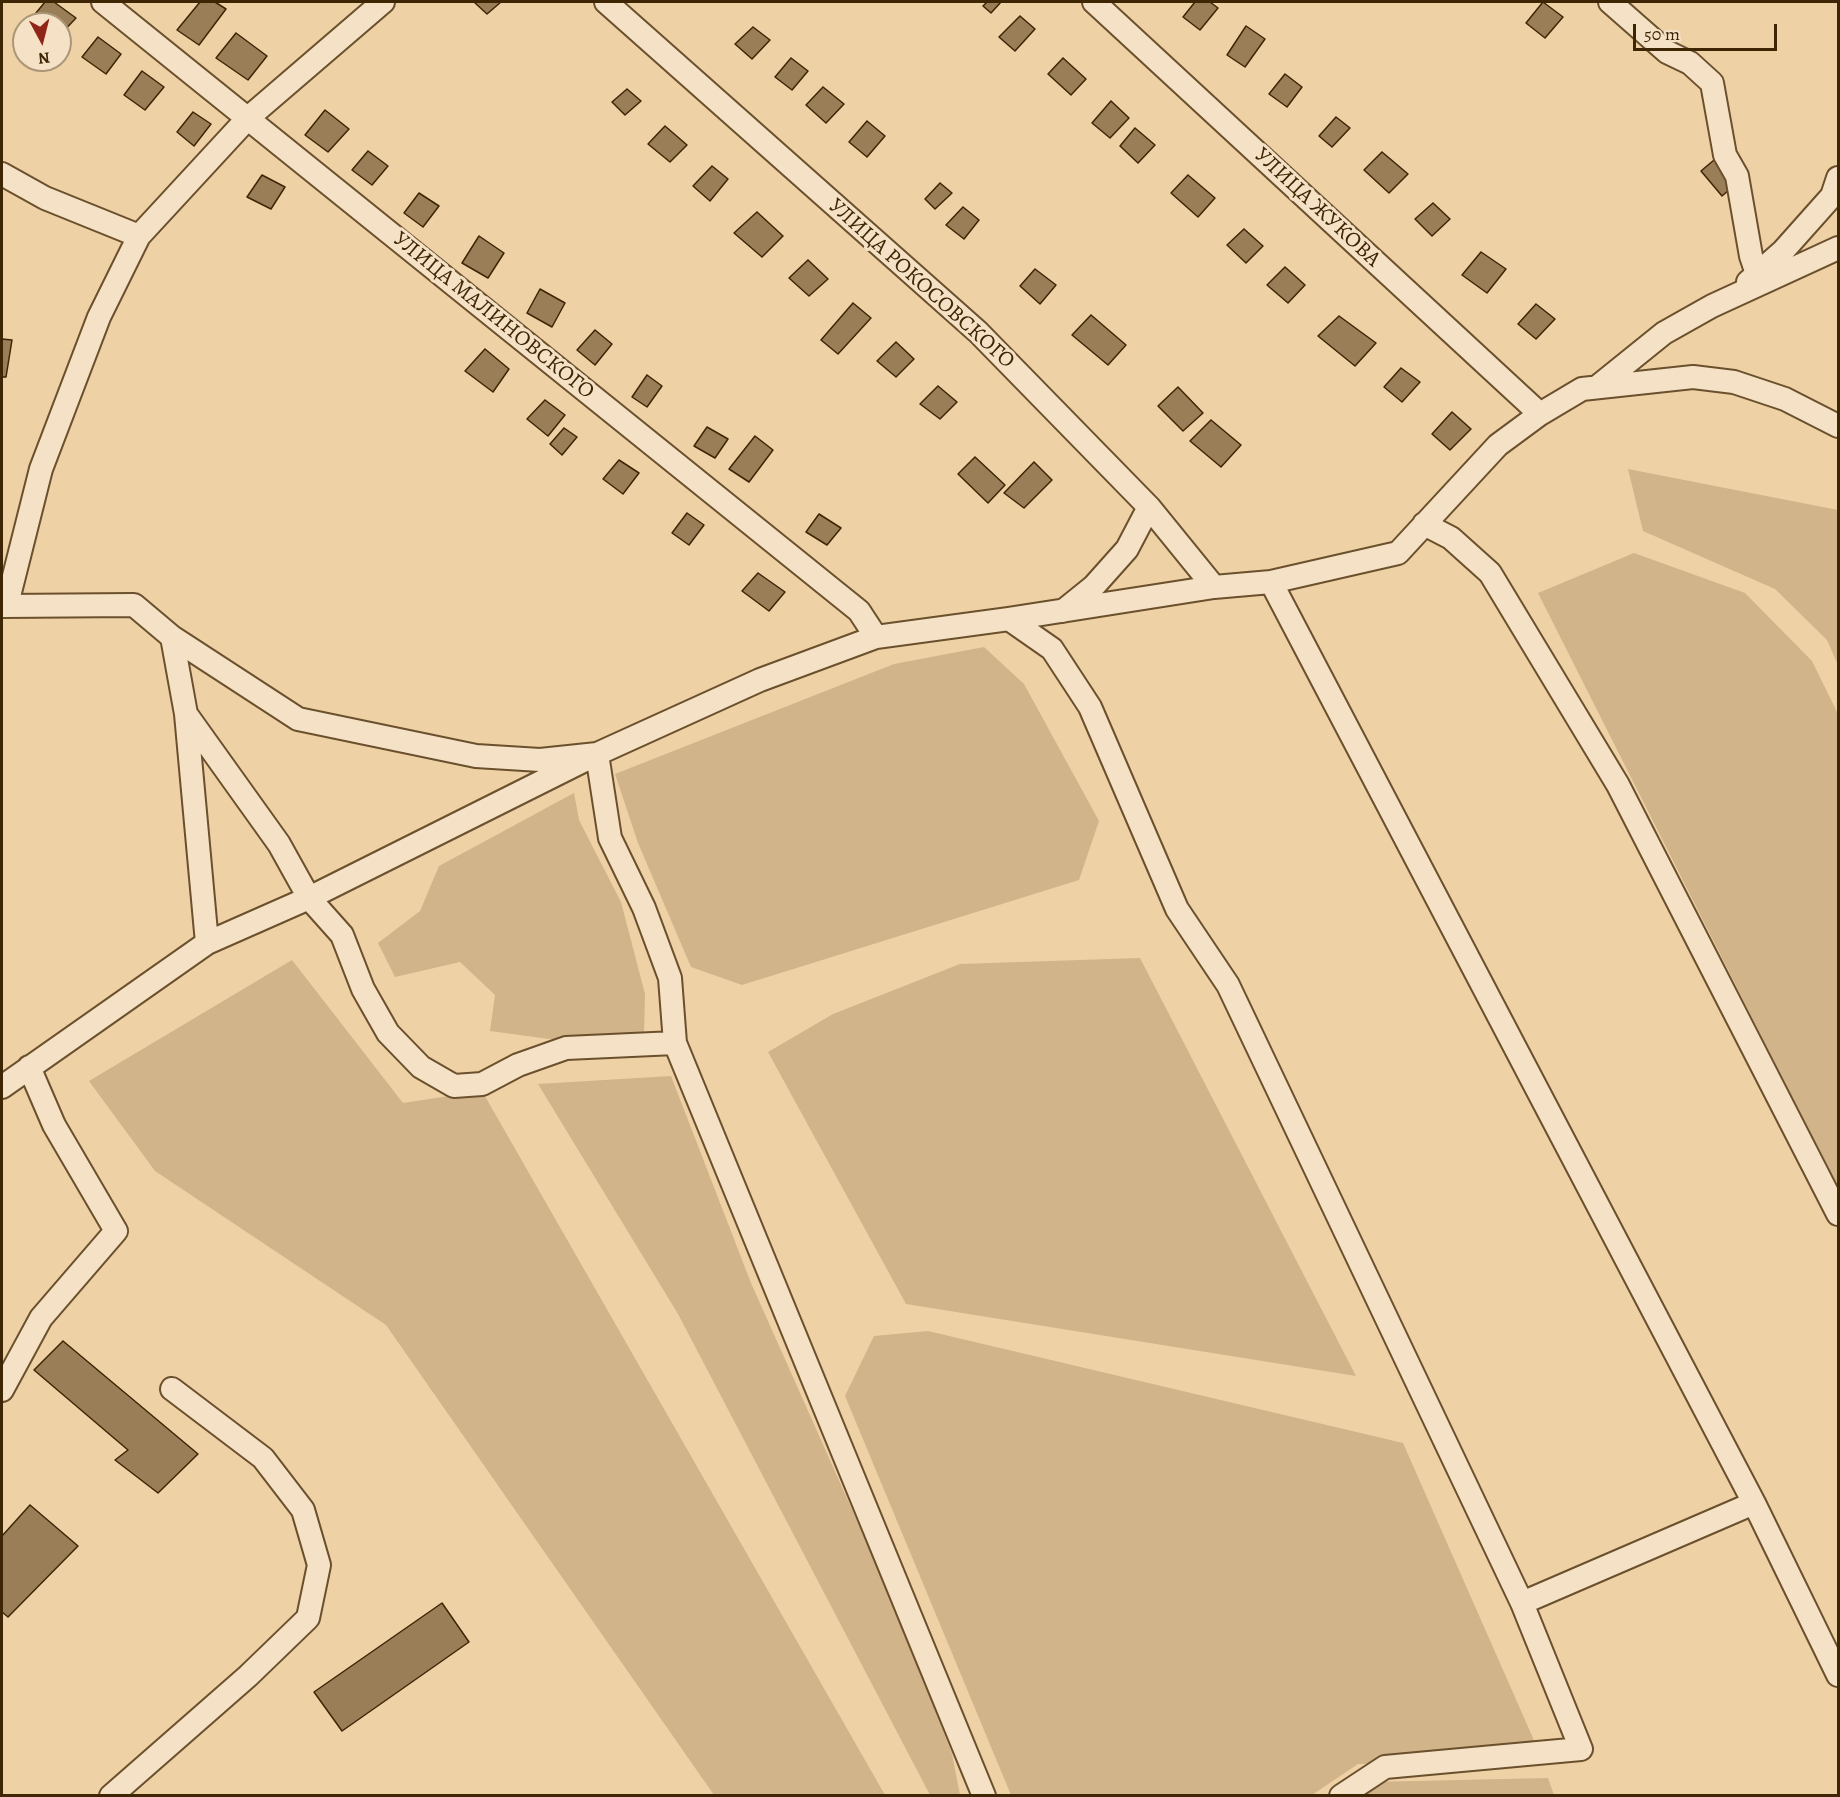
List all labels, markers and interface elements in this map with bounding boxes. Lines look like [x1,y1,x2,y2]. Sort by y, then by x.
north arrow [12,12,72,72]
scale bar [1636,12,1780,50]
text: 50 m [1644,22,1680,46]
text: N [37,46,51,70]
street label: УЛИЦА ЖУКОВА [1248,143,1386,273]
street label: УЛИЦА РОКОСОВСКОГО [822,193,1020,375]
street label: УЛИЦА МАЛИНОВСКОГО [387,227,599,405]

